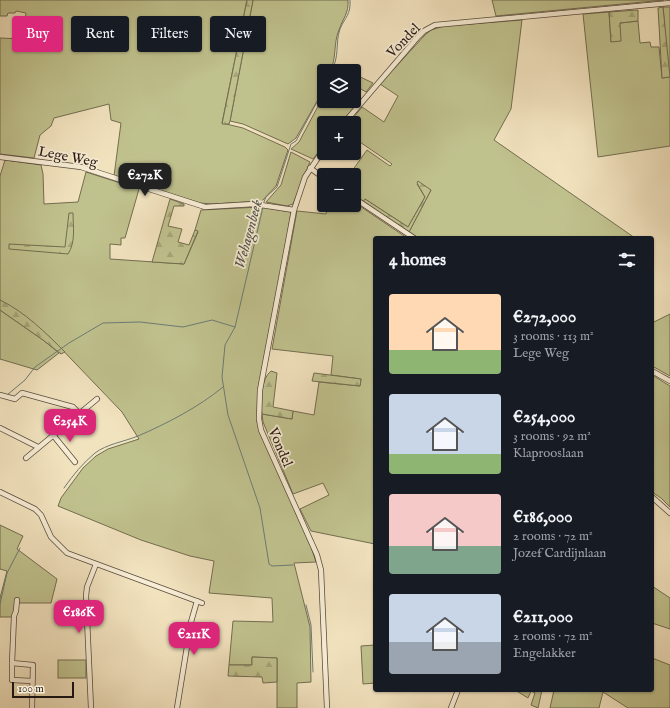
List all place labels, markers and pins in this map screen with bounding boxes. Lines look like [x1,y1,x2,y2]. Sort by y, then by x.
pin: €272K [117,163,173,197]
pin: €254K [42,409,98,443]
pin: €186K [51,600,107,634]
pin: €211K [166,622,222,656]

